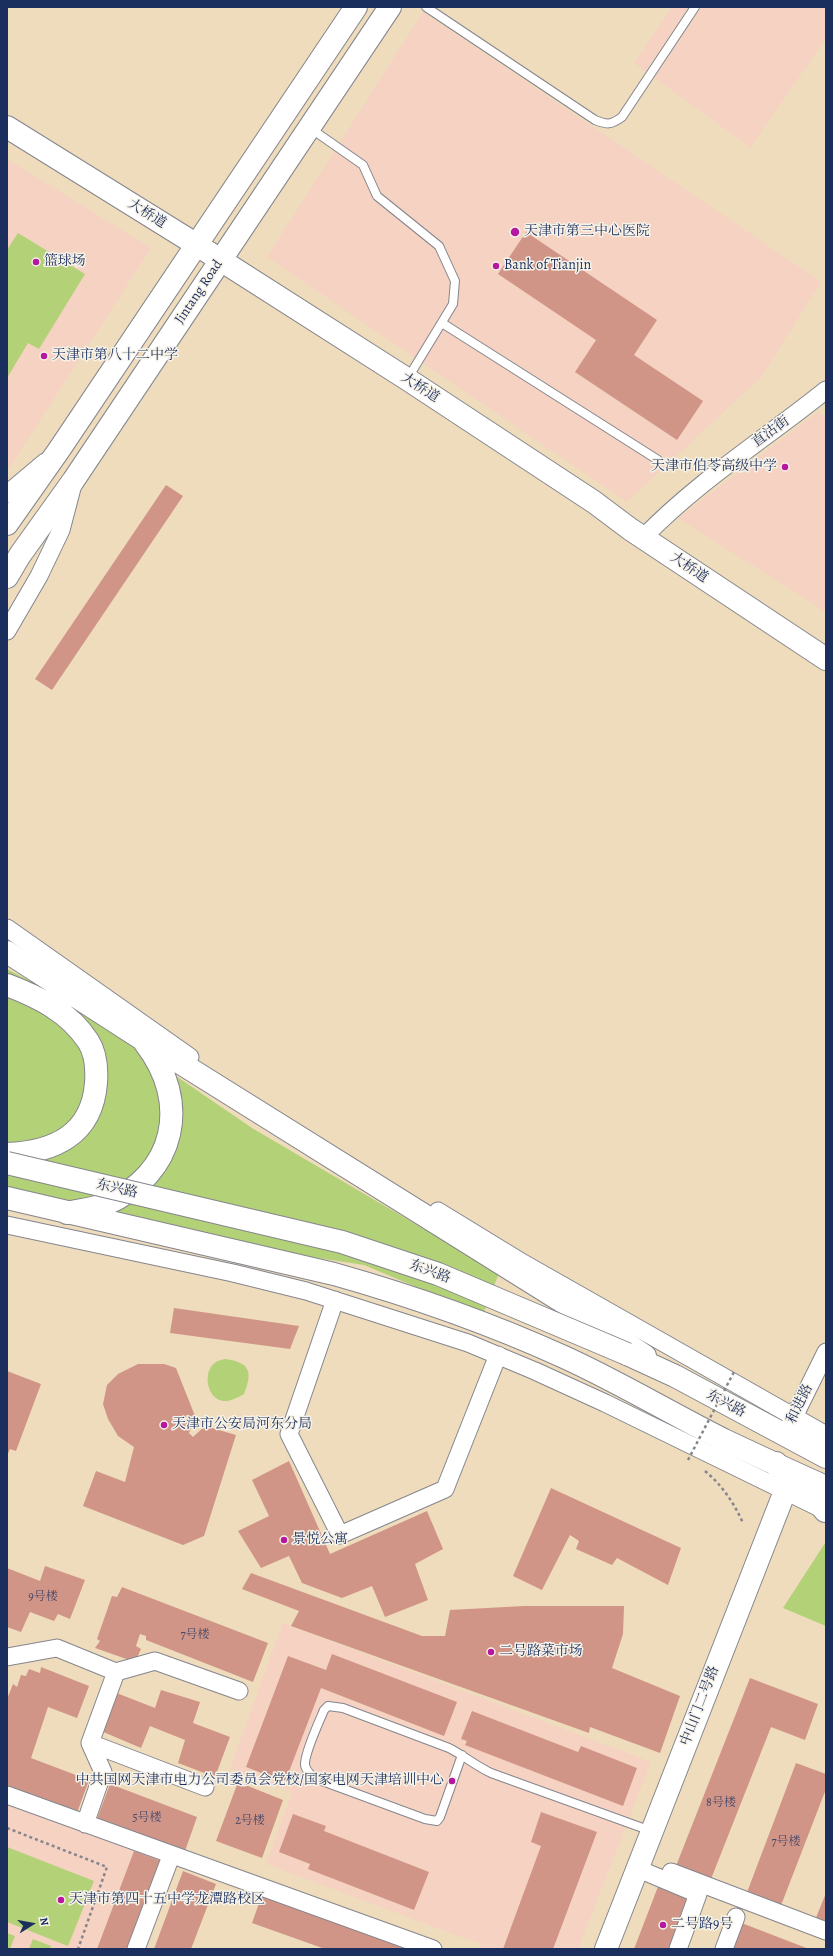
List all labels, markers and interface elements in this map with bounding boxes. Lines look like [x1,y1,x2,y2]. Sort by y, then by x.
street label: 大桥道 [125,196,169,232]
place label: 天津市第三中心医院 [524,224,650,240]
marker: 天津市第三中心医院 [509,226,521,238]
place label: 篮球场 [44,254,86,270]
marker: 篮球场 [31,257,41,267]
street label: Jintang Road [171,257,227,327]
place label: Bank of Tianjin [504,258,591,274]
marker: Bank of Tianjin [491,261,501,271]
place label: 天津市第八十二中学 [52,348,178,364]
marker: 天津市第八十二中学 [39,351,49,361]
street label: 大桥道 [398,370,442,406]
street label: 直沽街 [749,413,793,451]
place label: 天津市伯苓高级中学 [651,459,777,475]
marker: 天津市伯苓高级中学 [780,462,790,472]
street label: 大桥道 [667,549,711,587]
street label: 东兴路 [95,1176,139,1202]
street label: 东兴路 [407,1257,453,1287]
street label: 和进路 [783,1381,817,1427]
street label: 东兴路 [704,1387,748,1421]
place label: 天津市公安局河东分局 [172,1417,312,1433]
marker: 天津市公安局河东分局 [159,1420,169,1430]
place label: 景悦公寓 [292,1532,348,1548]
marker: 景悦公寓 [279,1535,289,1545]
house number: 9号楼 [28,1590,58,1604]
house number: 7号楼 [180,1628,210,1642]
place label: 二号路菜市场 [499,1644,583,1660]
marker: 二号路菜市场 [486,1647,496,1657]
street label: 中山门二号路 [677,1664,723,1748]
place label: 中共国网天津市电力公司委员会党校/国家电网天津培训中心 [75,1773,444,1789]
marker: 中共国网天津市电力公司委员会党校/国家电网天津培训中心 [447,1776,457,1786]
house number: 8号楼 [706,1796,736,1810]
house number: 5号楼 [132,1811,162,1825]
house number: 2号楼 [235,1814,265,1828]
house number: 7号楼 [771,1835,801,1849]
place label: 天津市第四十五中学龙潭路校区 [69,1892,265,1908]
marker: 天津市第四十五中学龙潭路校区 [56,1895,66,1905]
north arrow [12,1904,52,1944]
text: N [36,1916,52,1927]
place label: 二号路9号 [671,1917,733,1933]
marker: 二号路9号 [658,1920,668,1930]

